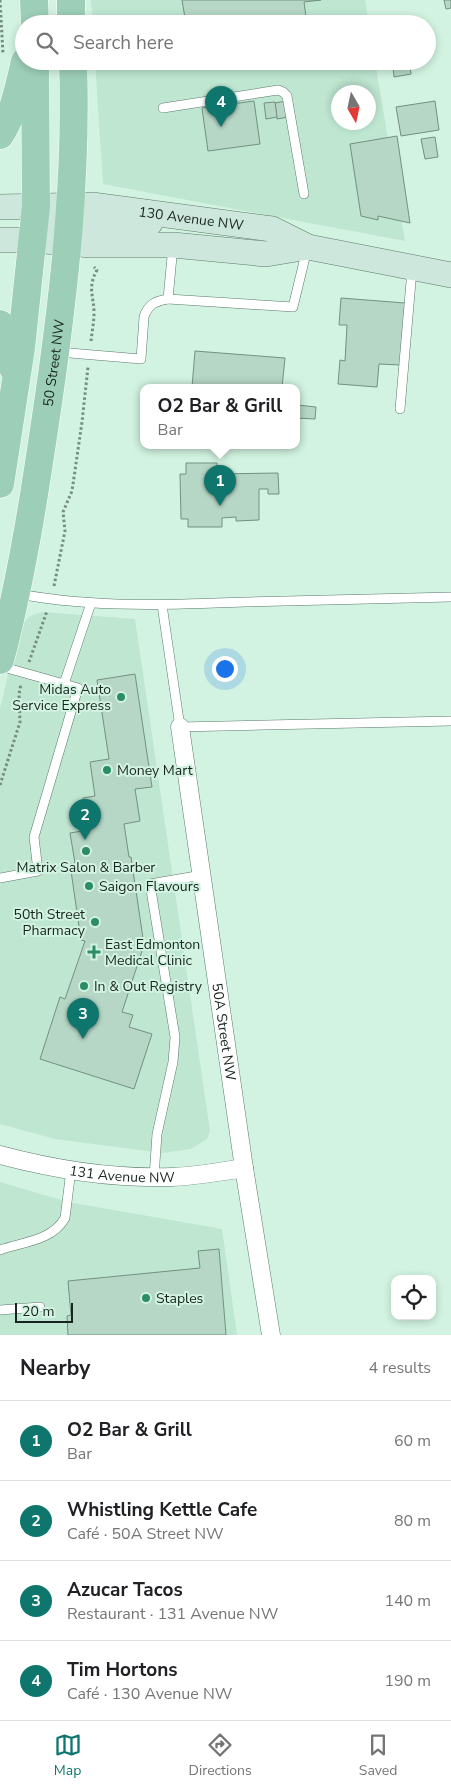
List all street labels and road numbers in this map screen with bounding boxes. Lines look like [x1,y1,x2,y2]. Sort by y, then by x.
street label: 130 Avenue NW [137,202,245,235]
street label: 50 Street NW [38,318,69,408]
street label: 50A Street NW [208,982,241,1082]
street label: 131 Avenue NW [68,1161,176,1187]

